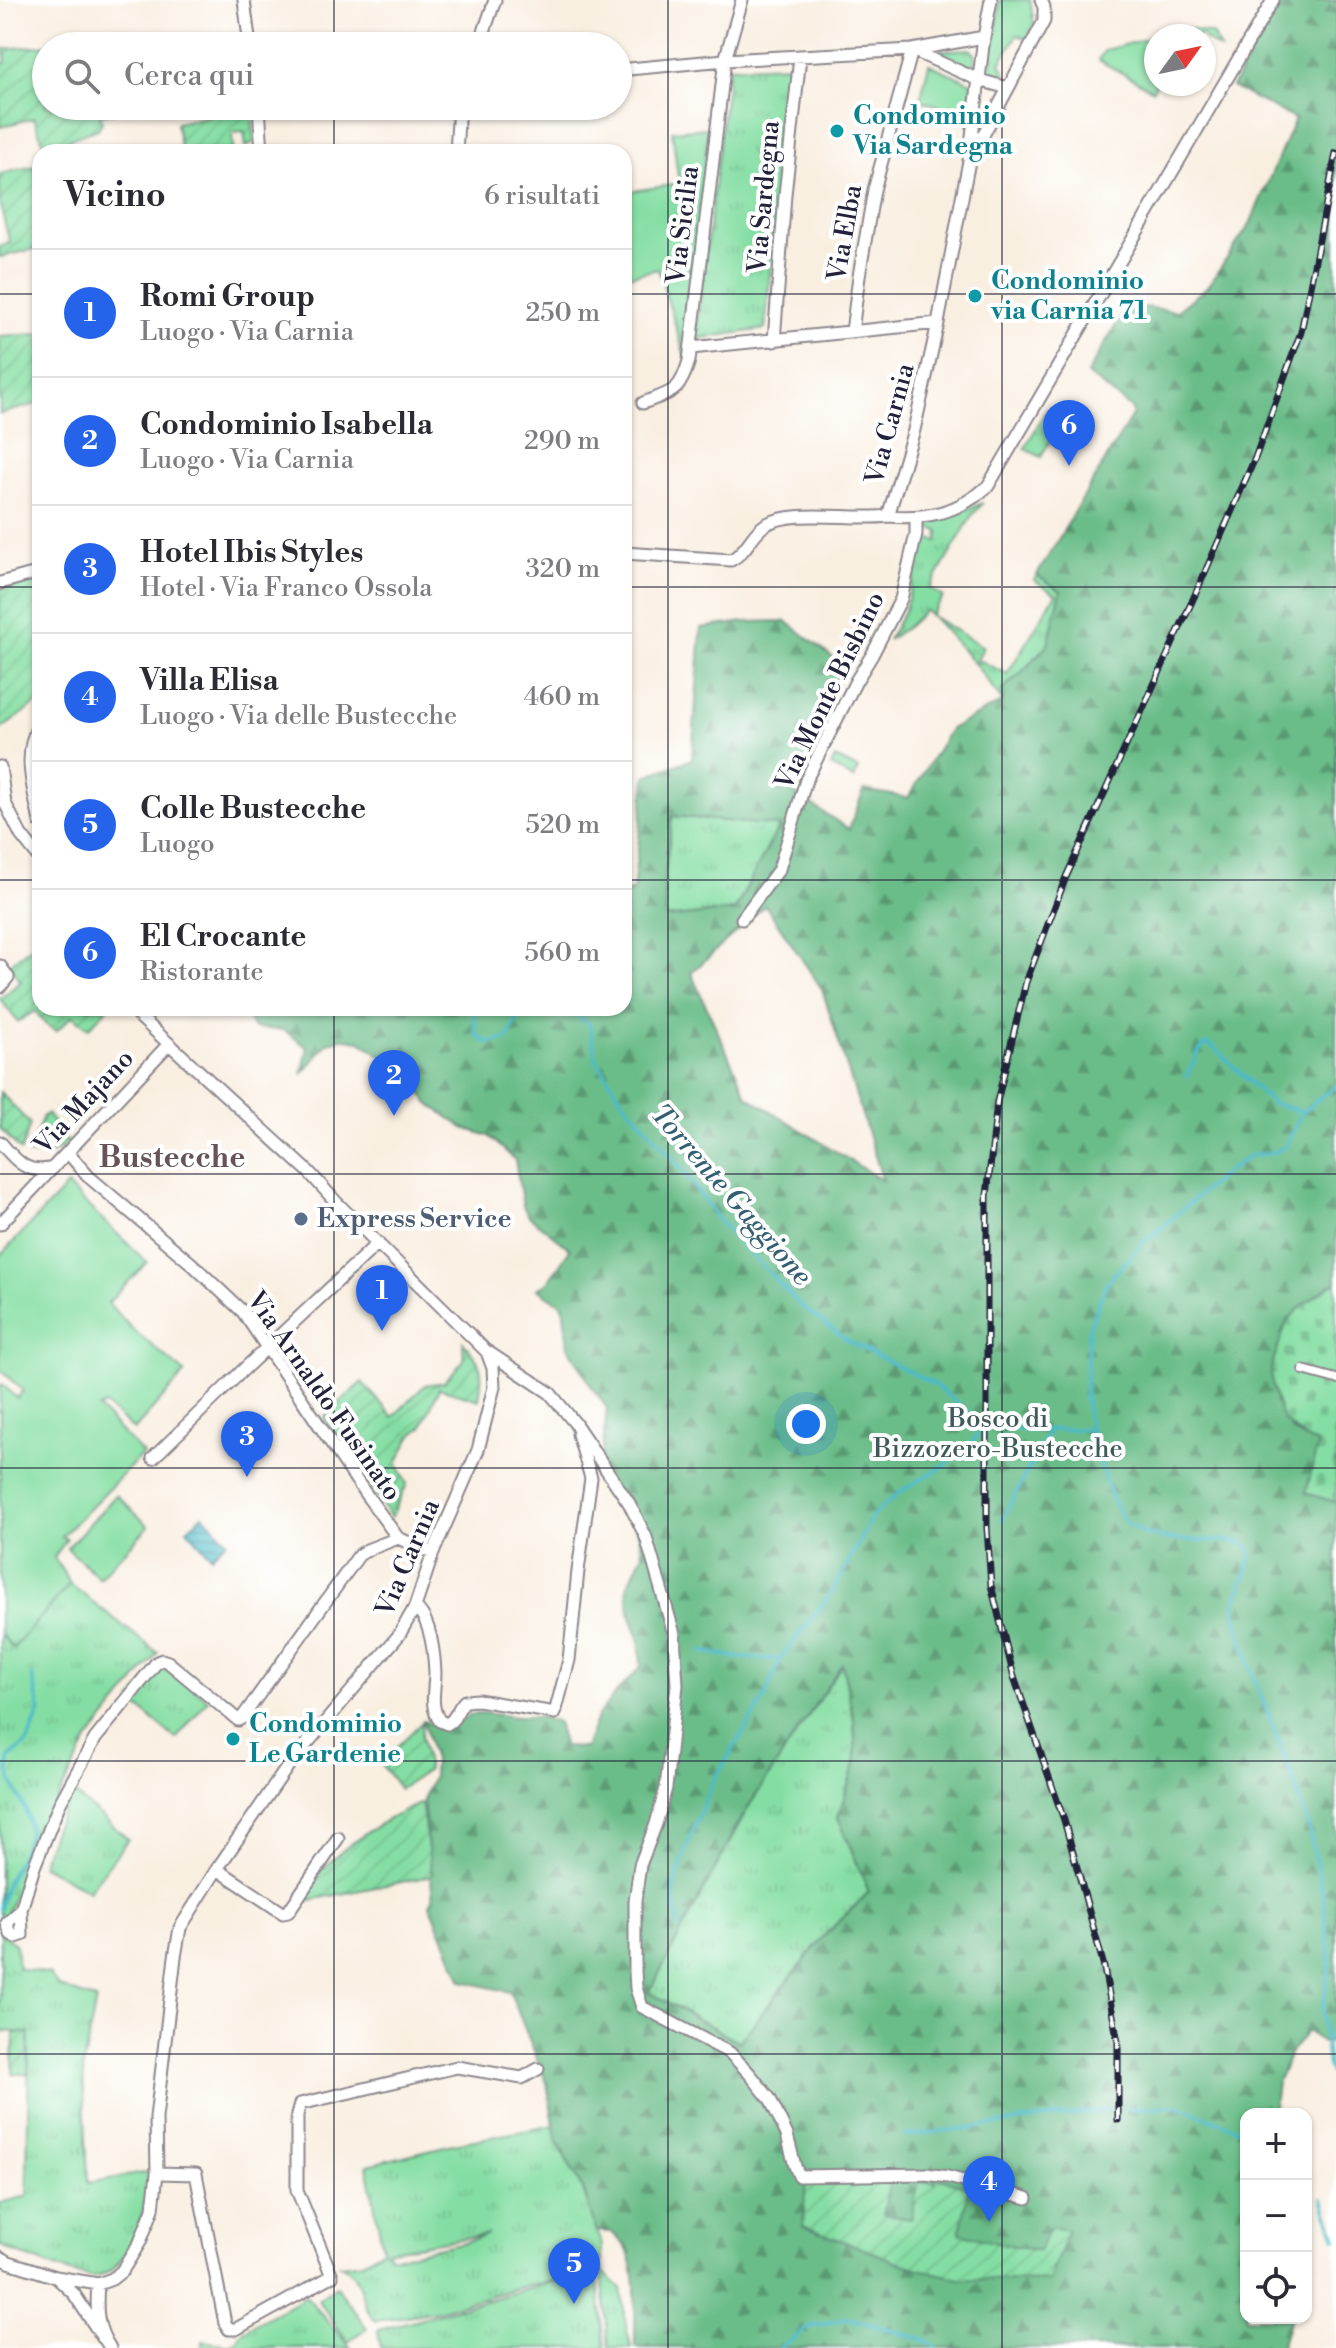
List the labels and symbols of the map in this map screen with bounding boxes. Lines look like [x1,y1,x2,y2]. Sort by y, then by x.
north arrow [1144,24,1216,96]
place label: Condominio Via Sardegna [852,100,1014,162]
street label: Via Sardegna [741,118,787,276]
marker: Condominio Via Sardegna [828,122,846,140]
street label: Via Sicilia [660,163,706,287]
street label: Via Elba [821,181,869,285]
place label: Condominio via Carnia 71 [990,265,1148,327]
marker: Condominio via Carnia 71 [966,287,984,305]
street label: Via Carnia [858,359,922,489]
pin: 6 [1043,400,1095,466]
street label: Via Monte Bisbino [768,587,892,796]
street label: Via Majano [27,1043,141,1162]
pin: 2 [368,1050,420,1116]
water label: Torrente Gaggione [643,1097,819,1293]
district label: Bustecche [99,1139,245,1177]
place label: Express Service [317,1203,511,1235]
marker: Express Service [292,1210,310,1228]
pin: 1 [356,1265,408,1331]
street label: Via Arnaldo Fusinato [239,1284,408,1507]
park label: Bosco di Bizzozero-Bustecche [872,1403,1123,1465]
your location [786,1404,826,1444]
pin: 3 [221,1411,273,1477]
street label: Via Carnia [369,1494,447,1622]
place label: Condominio Le Gardenie [249,1708,402,1770]
marker: Condominio Le Gardenie [224,1730,242,1748]
pin: 4 [963,2156,1015,2222]
pin: 5 [548,2238,600,2304]

